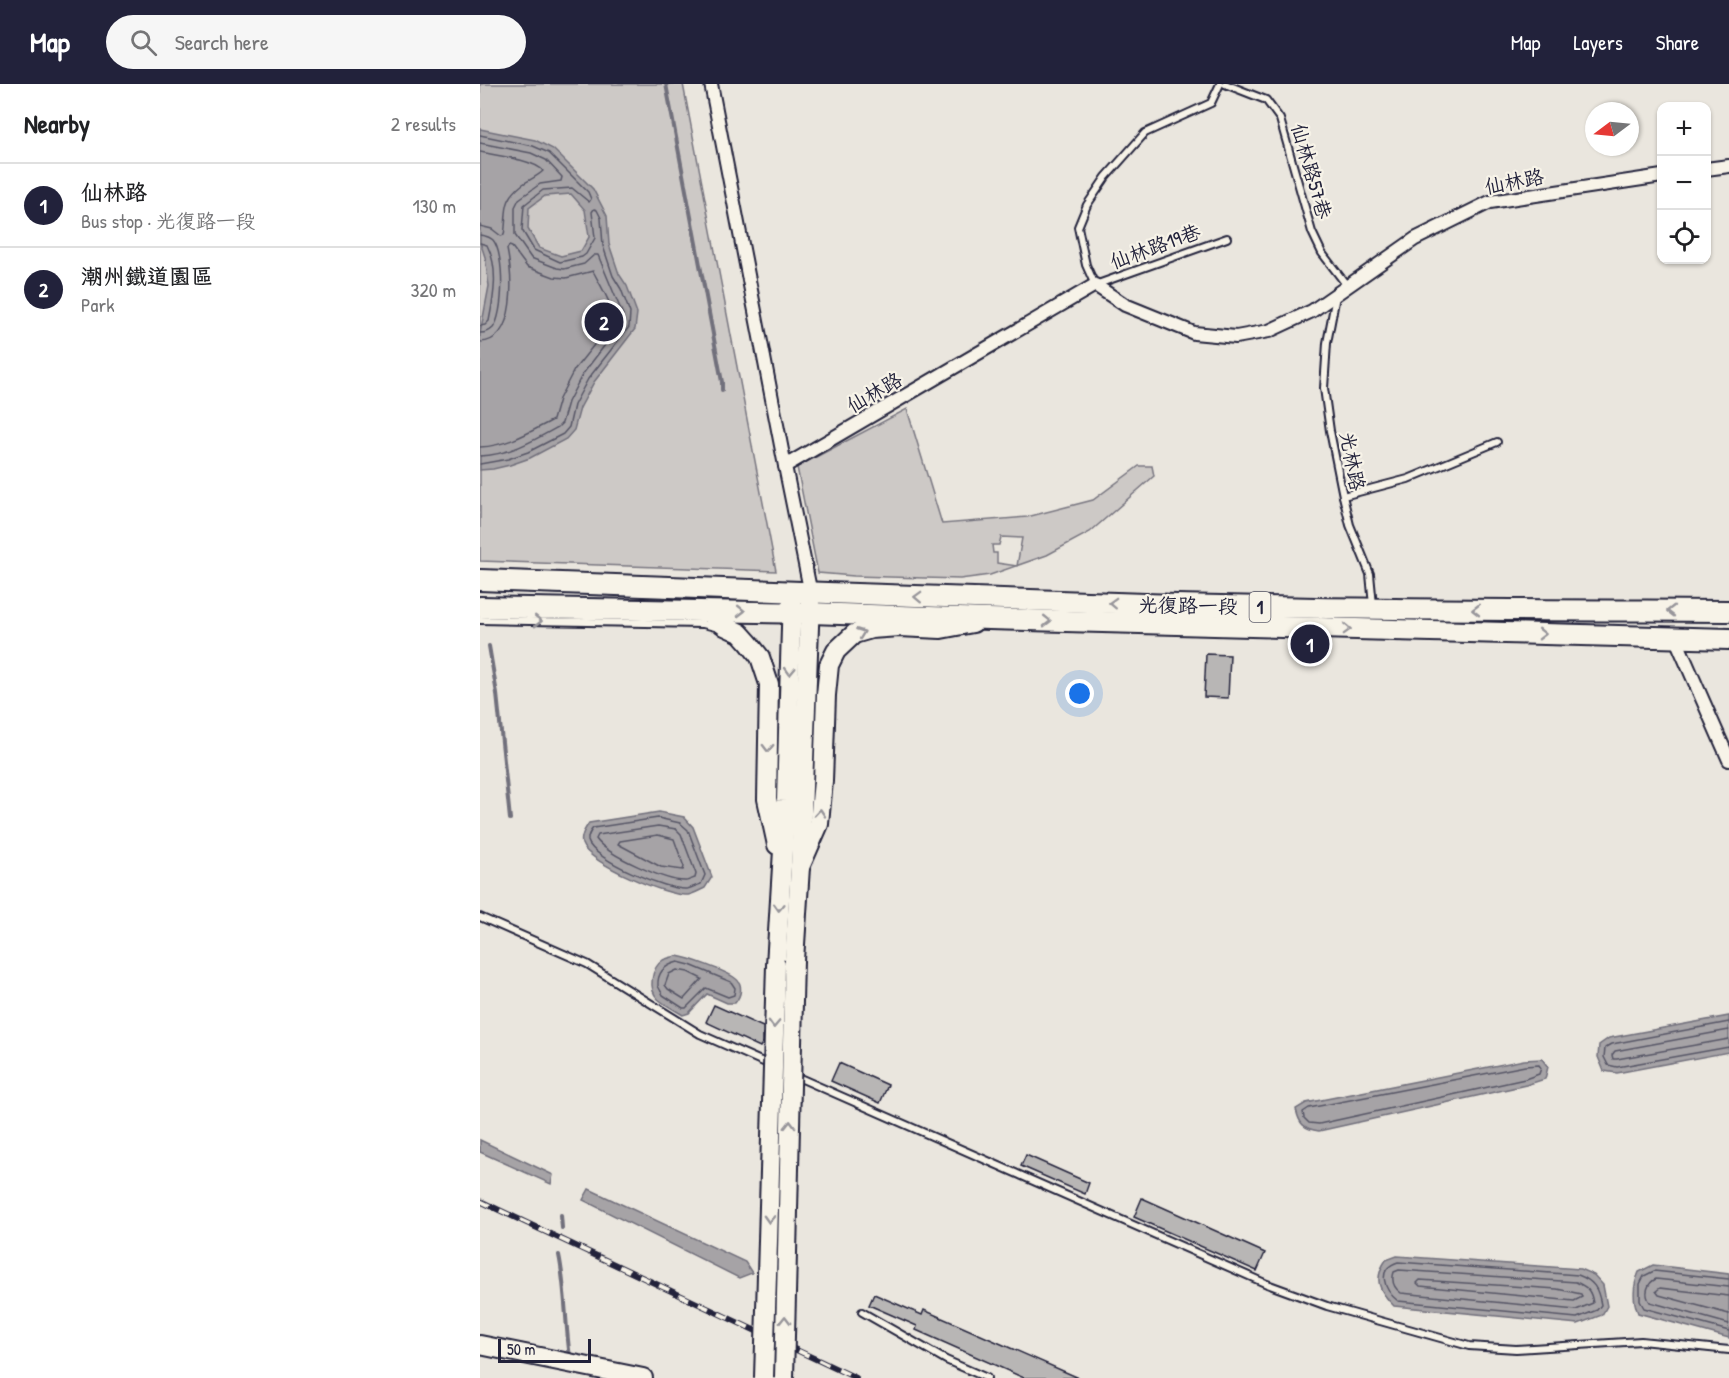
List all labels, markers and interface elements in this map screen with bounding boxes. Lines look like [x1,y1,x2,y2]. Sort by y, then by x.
search box [106,15,526,69]
text: Map [30,23,70,61]
icon: search [127,26,160,59]
text: Search here [175,27,269,57]
text: Map [1511,28,1540,57]
text: Layers [1573,28,1623,57]
text: Share [1656,28,1699,57]
north arrow [1585,102,1639,156]
map controls [1657,102,1711,264]
button: + [1657,102,1711,156]
text: Nearby [24,106,90,141]
text: 2 results [391,110,456,137]
street label: 仙林路57巷 [1285,120,1339,223]
button: − [1657,156,1711,210]
street label: 仙林路 [1482,162,1547,200]
text: 仙林路 [81,177,147,207]
text: 1 [40,192,47,219]
text: 130 m [413,192,456,219]
text: Bus stop · 光復路一段 [81,207,256,234]
button: locate [1657,210,1711,264]
street label: 仙林路19巷 [1106,217,1205,275]
text: 潮州鐵道園區 [81,261,213,291]
text: 2 [39,276,48,303]
text: 320 m [411,276,456,303]
text: Park [81,291,114,318]
pin: 2 [584,300,624,344]
street label: 仙林路 [841,365,908,419]
street label: 光林路 [1334,429,1372,494]
one-way arrow [913,591,922,603]
street label: 光復路一段 [1138,591,1238,619]
road number: 1 [1250,592,1270,622]
one-way arrow [1108,597,1117,610]
one-way arrow [1471,604,1480,616]
one-way arrow [737,605,746,617]
one-way arrow [1666,605,1675,617]
one-way arrow [534,615,543,627]
one-way arrow [1043,615,1052,627]
pin: 1 [1290,622,1330,666]
one-way arrow [1343,622,1352,635]
one-way arrow [854,628,865,640]
one-way arrow [1538,628,1547,640]
one-way arrow [783,666,796,675]
your location [1065,679,1094,708]
one-way arrow [762,743,774,752]
one-way arrow [814,809,827,818]
one-way arrow [773,903,786,912]
one-way arrow [768,1019,781,1028]
one-way arrow [784,1120,796,1129]
one-way arrow [763,1214,775,1223]
one-way arrow [779,1315,792,1324]
scale bar [498,1336,591,1364]
text: 50 m [507,1338,536,1360]

